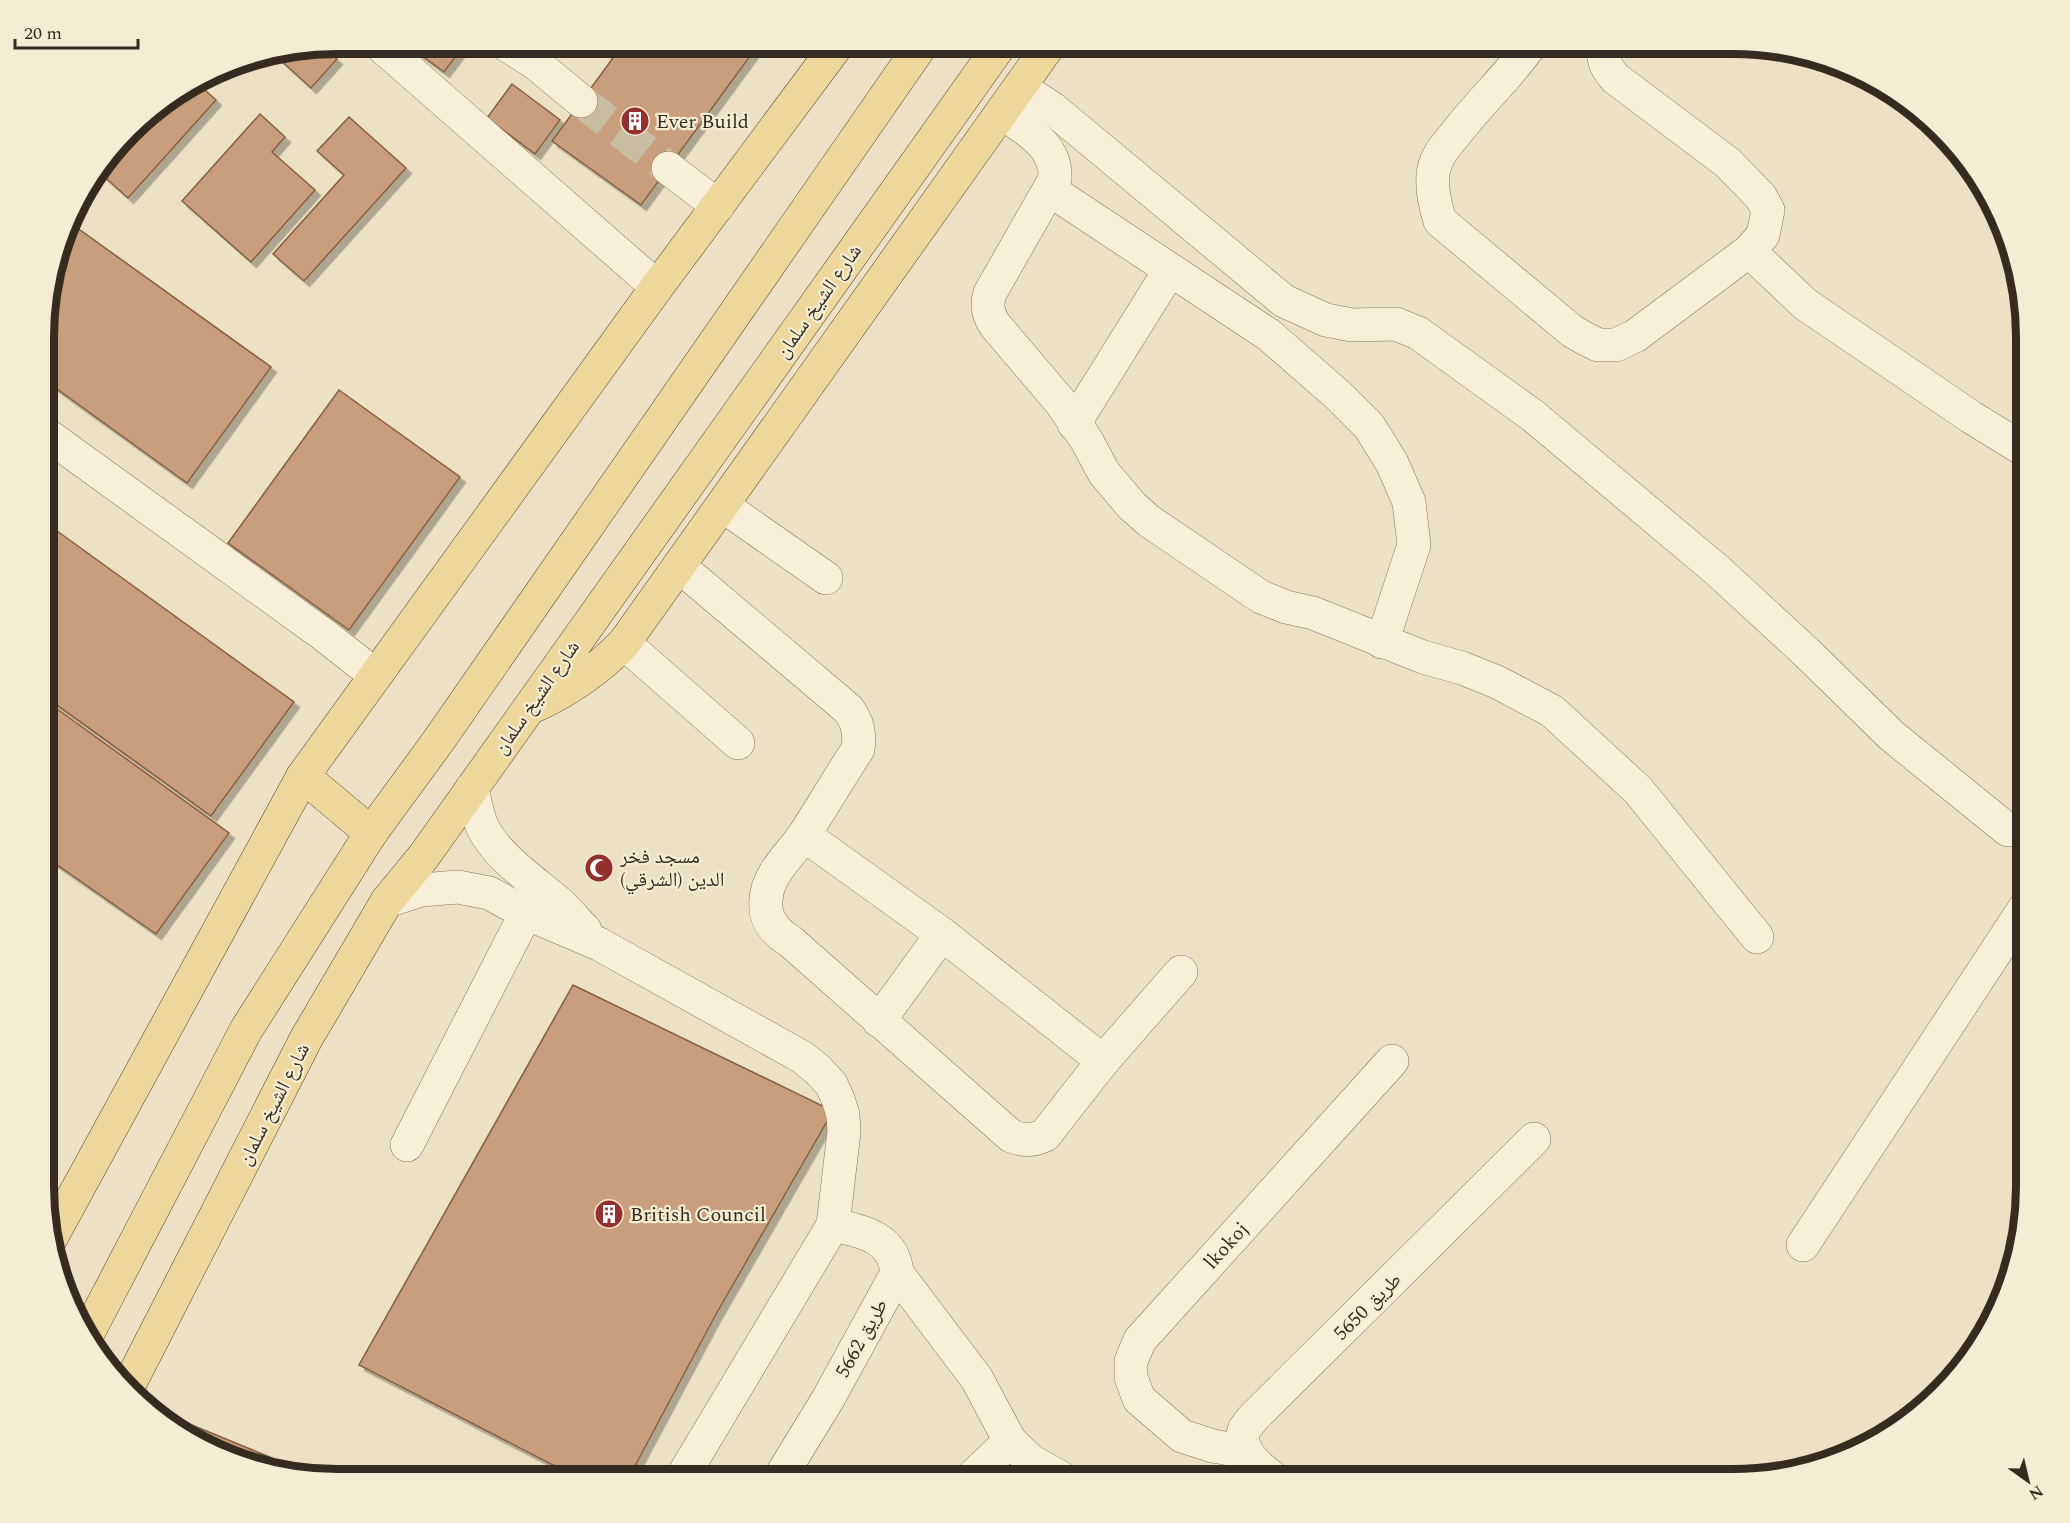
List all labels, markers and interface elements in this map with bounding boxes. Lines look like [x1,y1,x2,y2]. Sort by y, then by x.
scale bar [15,12,138,50]
text: 20 m [24,20,62,47]
building icon: Ever Build [619,105,651,137]
place label: Ever Build [656,107,749,137]
street label: شارع الشيخ سلمان [768,238,870,365]
street label: شارع الشيخ سلمان [486,634,588,761]
place label: مسجد فخر الدين (الشرقي) [619,842,725,895]
mosque icon: مسجد فخر الدين (الشرقي) [583,852,615,884]
street label: شارع الشيخ سلمان [230,1038,318,1171]
building icon: British Council [593,1198,625,1230]
place label: British Council [630,1200,766,1230]
street label: lkokoj [1197,1215,1256,1276]
street label: طريق 5650 [1327,1266,1409,1348]
street label: طريق 5662 [828,1294,896,1383]
north arrow [1998,1451,2058,1511]
text: N [2024,1479,2048,1506]

